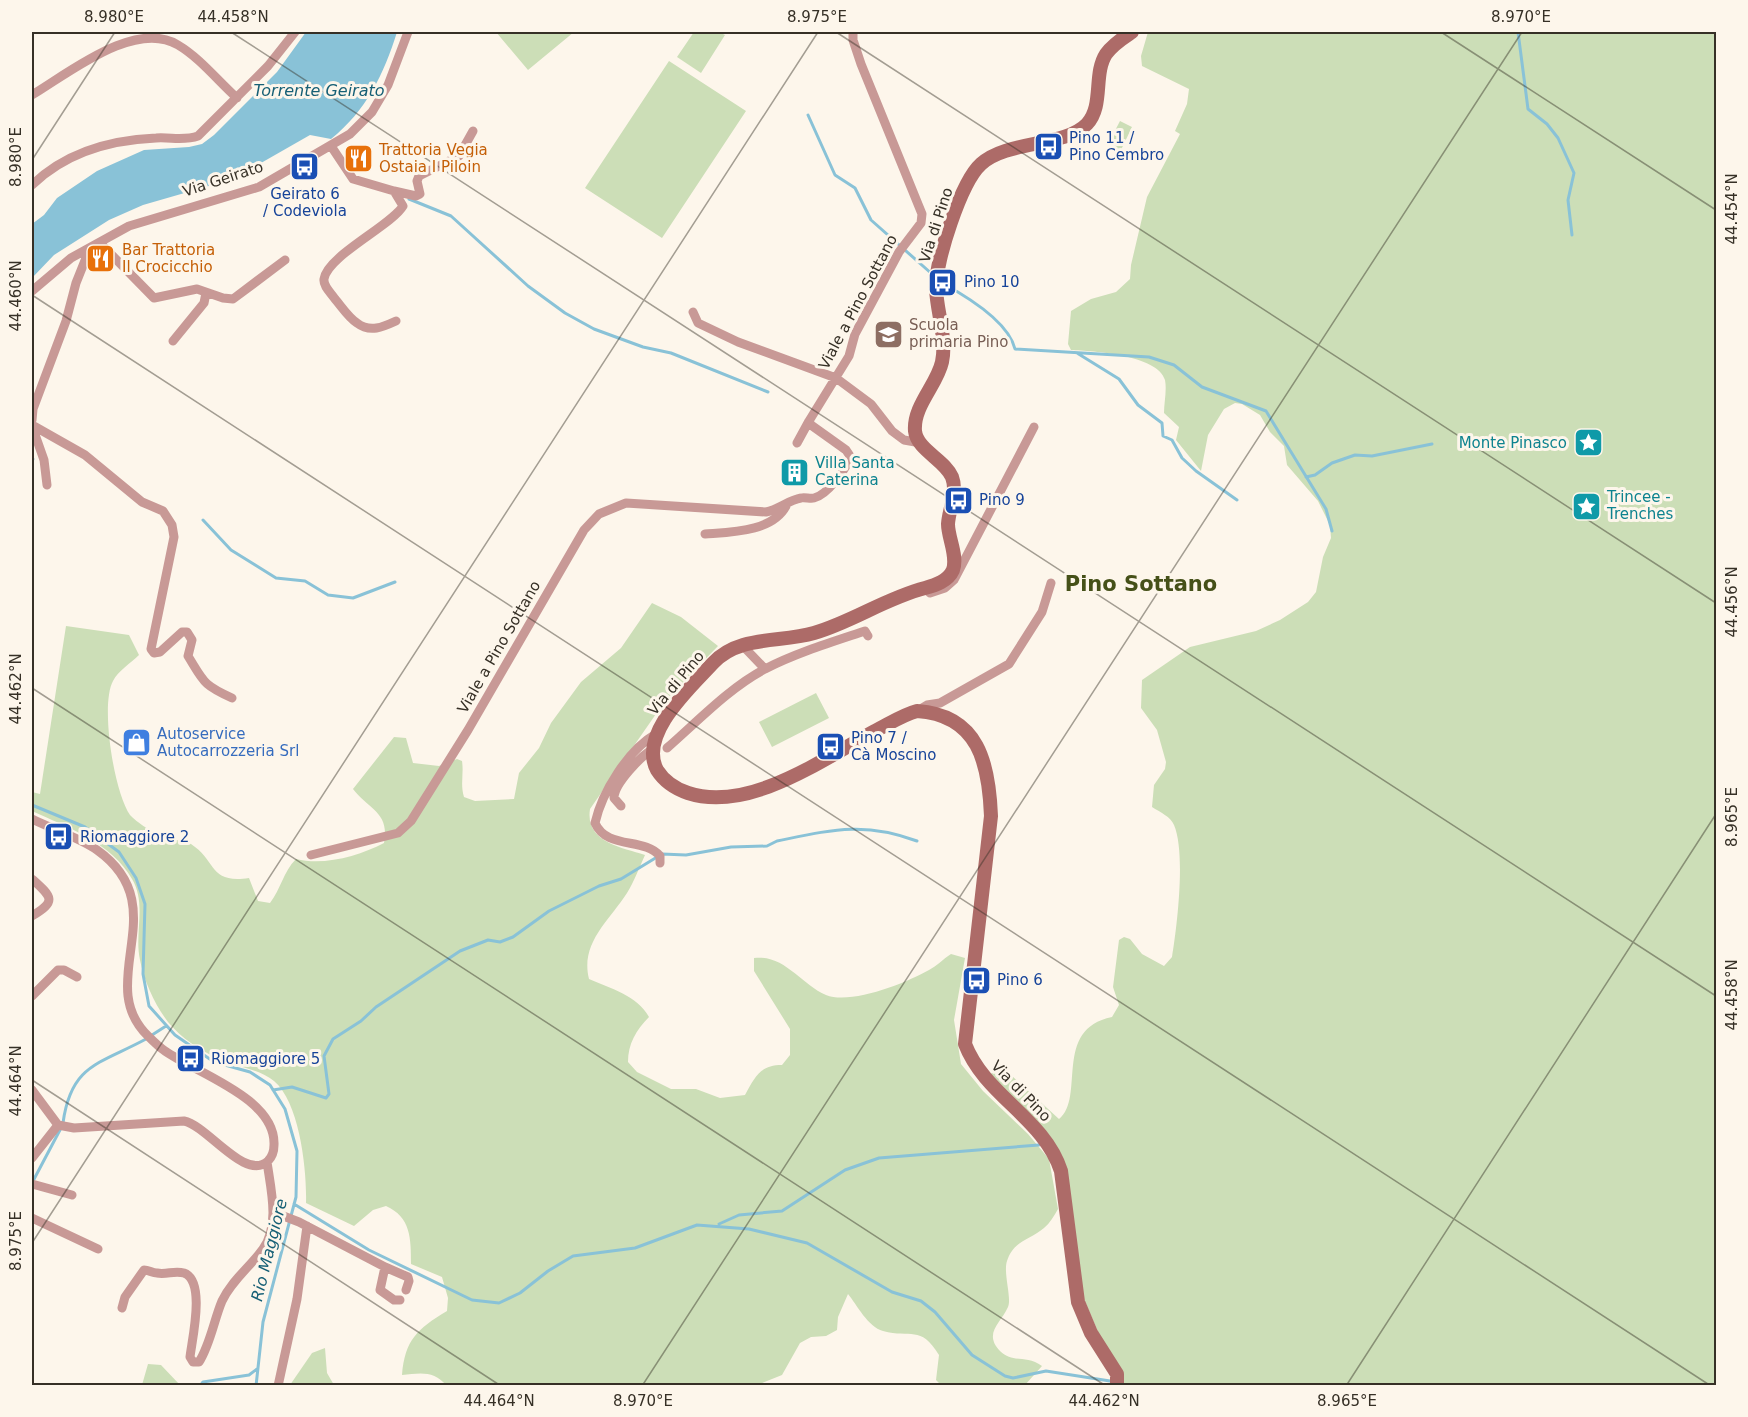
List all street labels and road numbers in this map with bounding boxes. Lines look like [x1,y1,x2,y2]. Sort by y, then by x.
street label: Via Geirato [181,158,265,200]
street label: Via di Pino [915,185,957,265]
street label: Viale a Pino Sottano [815,232,901,372]
street label: Viale a Pino Sottano [454,578,544,716]
street label: Via di Pino [644,647,708,719]
street label: Via di Pino [987,1057,1055,1125]

